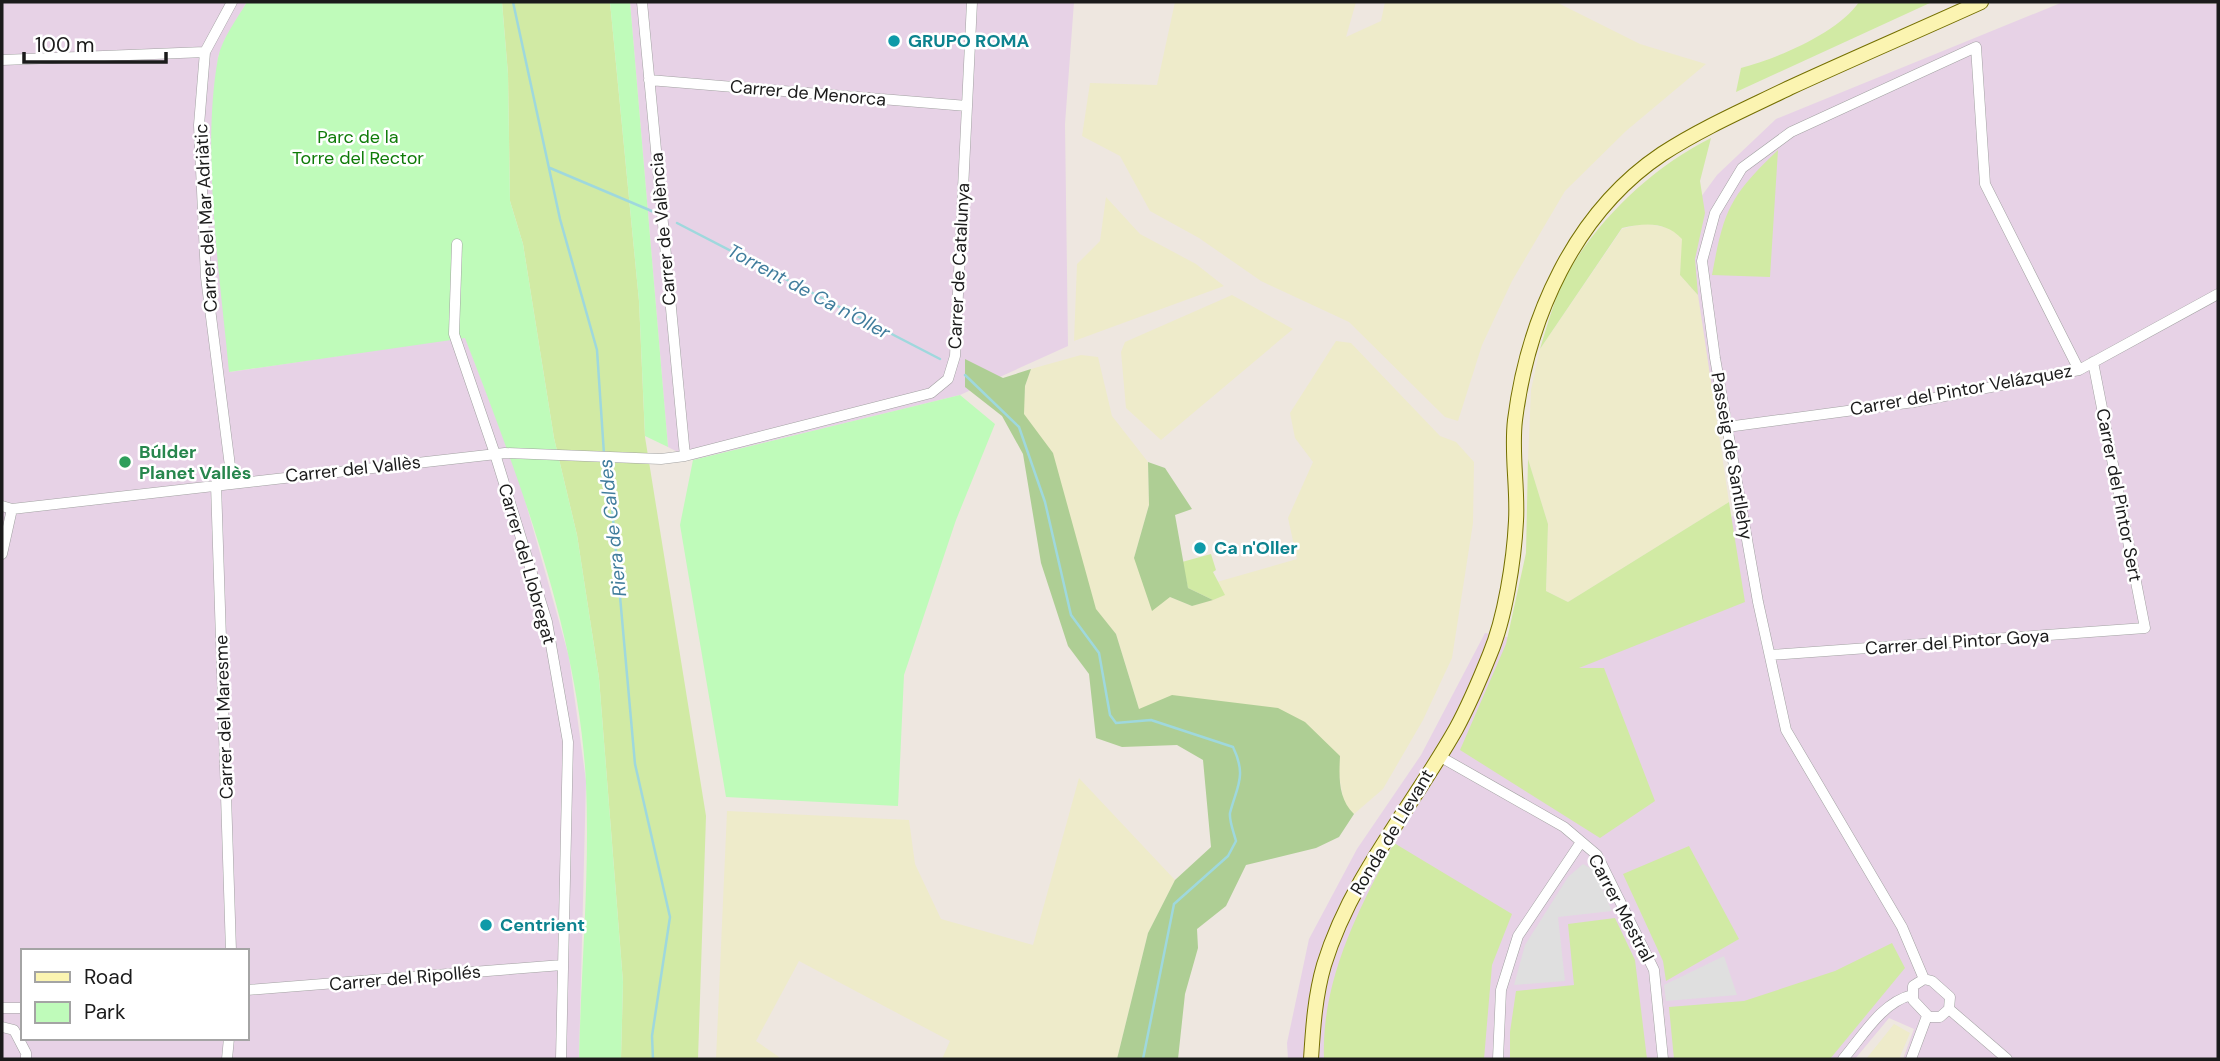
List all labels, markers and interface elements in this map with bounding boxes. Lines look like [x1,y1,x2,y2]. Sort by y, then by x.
scale bar [24,21,166,65]
place label: GRUPO ROMA [908,29,1030,53]
text: 100 m [35,31,95,59]
marker: GRUPO ROMA [886,33,902,49]
street label: Carrer de Menorca [729,74,887,112]
street label: Carrer del Mar Adriàtic [189,123,223,313]
park label: Parc de la Torre del Rector [292,125,424,170]
street label: Carrer de València [644,152,682,306]
street label: Carrer de Catalunya [943,182,975,350]
water label: Torrent de Ca n'Oller [723,238,895,345]
street label: Carrer del Pintor Velázquez [1848,359,2074,421]
street label: Passeig de Santllehy [1705,370,1759,542]
street label: Carrer del Pintor Sert [2090,406,2148,584]
place label: Búlder Planet Vallès [139,440,251,485]
street label: Carrer del Vallès [284,450,422,488]
marker: Búlder Planet Vallès [117,454,133,470]
water label: Riera de Caldes [593,458,632,598]
street label: Carrer del Llobregat [493,481,561,647]
place label: Ca n'Oller [1214,536,1298,560]
marker: Ca n'Oller [1192,540,1208,556]
street label: Carrer del Pintor Goya [1864,624,2050,660]
street label: Carrer del Maresme [209,634,239,800]
street label: Ronda de Llevant [1345,765,1439,899]
street label: Carrer Mestral [1583,850,1659,966]
place label: Centrient [500,913,585,937]
marker: Centrient [478,917,494,933]
legend [21,949,248,1040]
street label: Carrer del Ripollés [328,959,482,997]
text: Road [84,963,133,991]
text: Park [84,998,126,1026]

